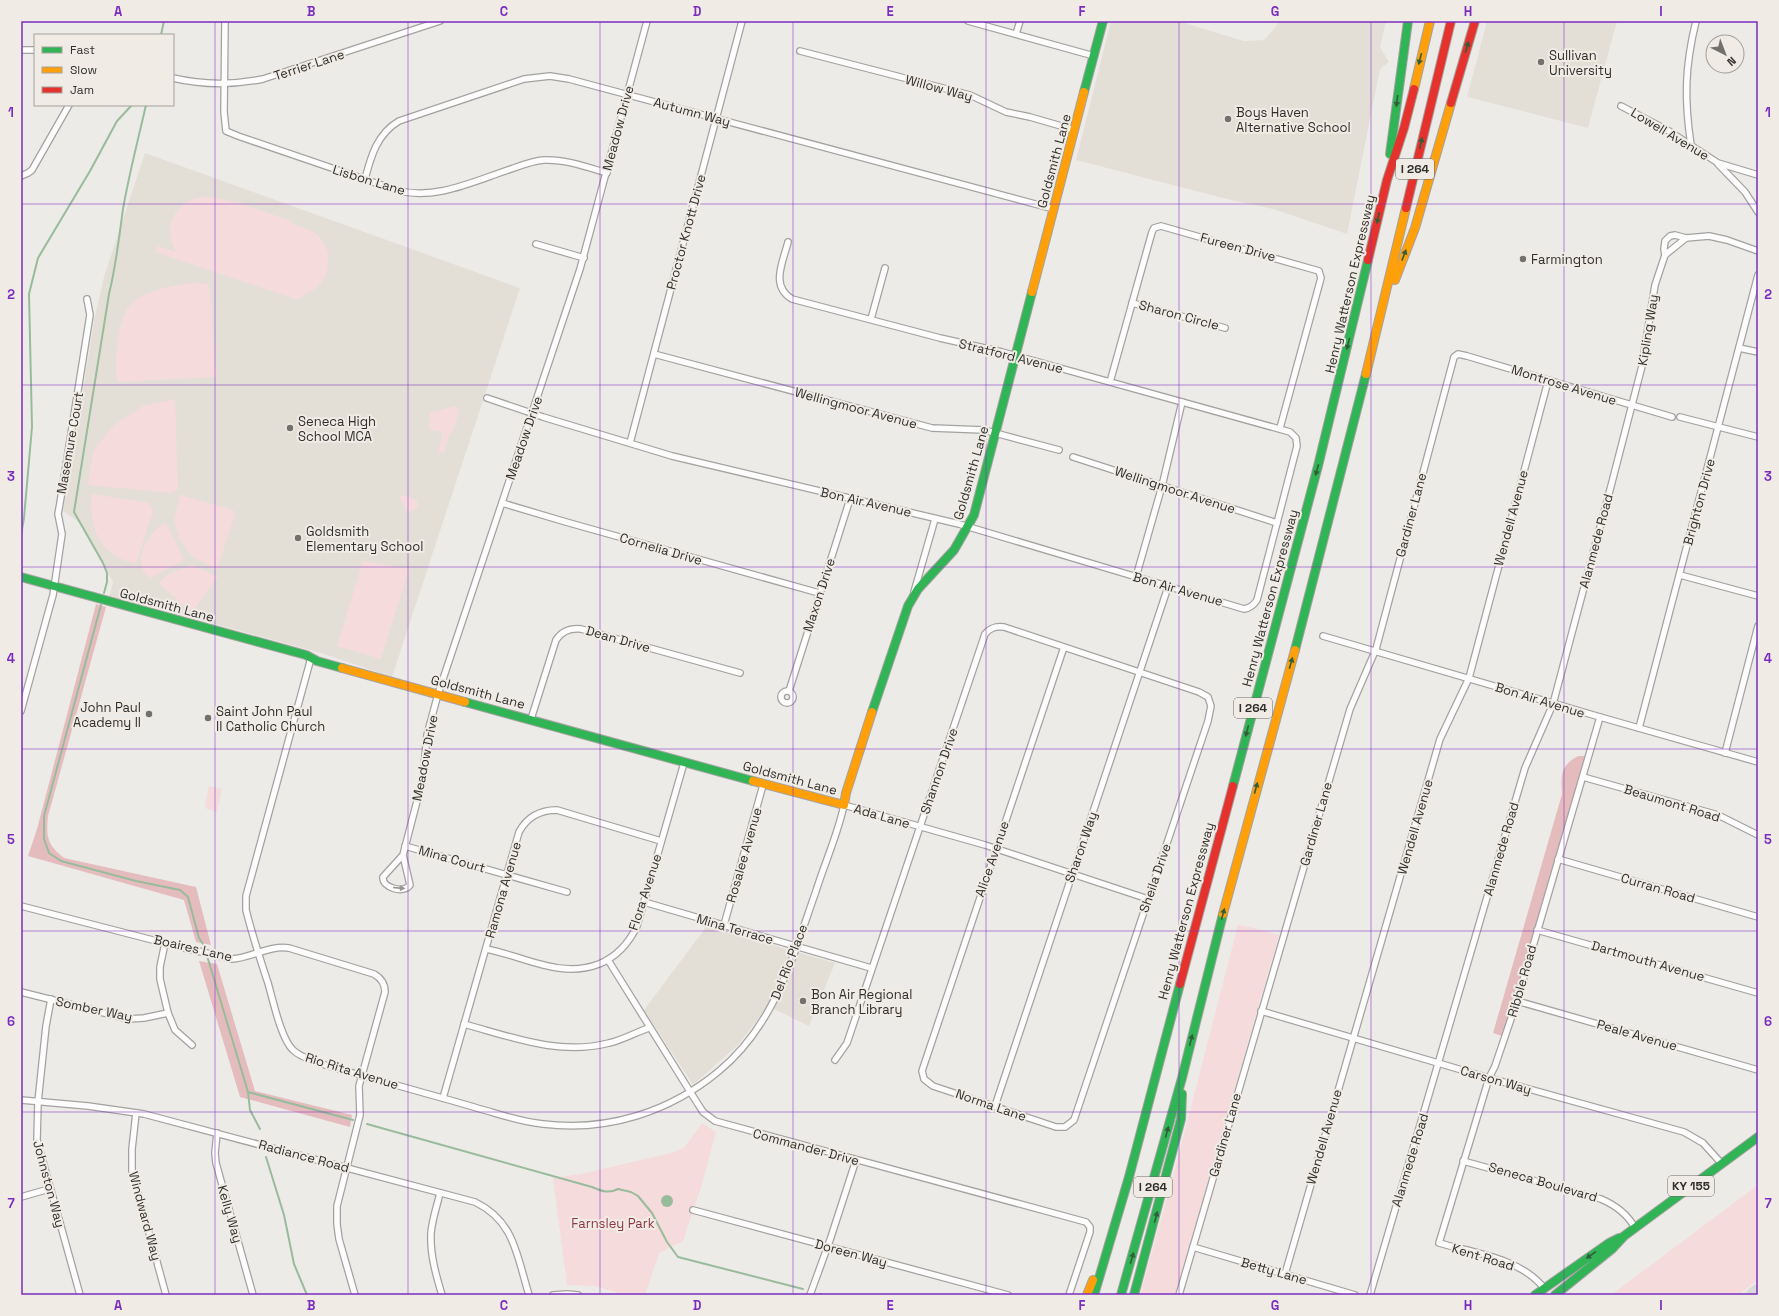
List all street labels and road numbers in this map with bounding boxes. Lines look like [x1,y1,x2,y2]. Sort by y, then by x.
street label: Terrier Lane [272,46,346,84]
street label: Willow Way [903,71,975,105]
street label: Meadow Drive [598,84,638,172]
street label: Autumn Way [652,94,732,130]
street label: Lowell Avenue [1628,104,1712,164]
street label: Goldsmith Lane [1033,112,1075,210]
road number: I 264 [1396,159,1434,179]
street label: Lisbon Lane [331,161,407,199]
street label: Proctor Knott Drive [662,173,710,291]
street label: Henry Watterson Expressway [1321,193,1379,375]
street label: Fureen Drive [1198,229,1278,265]
street label: Kipling Way [1634,293,1662,367]
street label: Sharon Circle [1137,296,1221,334]
street label: Stratford Avenue [957,335,1065,377]
street label: Montrose Avenue [1509,361,1619,409]
street label: Wellingmoor Avenue [793,383,919,433]
street label: Masemure Court [53,391,87,495]
street label: Meadow Drive [502,394,546,482]
street label: Goldsmith Lane [949,424,993,522]
street label: Brighton Drive [1679,457,1719,547]
street label: Wellingmoor Avenue [1112,462,1238,518]
street label: Wendell Avenue [1490,468,1532,568]
street label: Gardiner Lane [1392,471,1430,559]
street label: Bon Air Avenue [819,483,913,521]
street label: Alanmede Road [1575,492,1617,590]
street label: Henry Watterson Expressway [1238,508,1302,688]
street label: Cornelia Drive [618,529,704,569]
street label: Maxon Drive [799,556,839,634]
street label: Bon Air Avenue [1131,568,1225,610]
street label: Goldsmith Lane [118,584,216,626]
street label: Dean Drive [584,622,652,656]
street label: Goldsmith Lane [429,671,527,713]
street label: Bon Air Avenue [1493,678,1587,722]
road number: I 264 [1234,698,1272,718]
street label: Meadow Drive [408,713,442,803]
street label: Shannon Drive [916,726,962,816]
street label: Goldsmith Lane [741,757,839,799]
street label: Wendell Avenue [1393,777,1437,877]
street label: Gardiner Lane [1296,780,1336,868]
street label: Beaumont Road [1622,780,1722,826]
street label: Ada Lane [852,800,912,832]
street label: Alanmede Road [1479,800,1523,898]
street label: Rosalee Avenue [722,805,766,905]
street label: Sharon Way [1061,809,1101,885]
street label: Alice Avenue [971,819,1013,899]
street label: Henry Watterson Expressway [1154,821,1218,1001]
street label: Ramona Avenue [481,840,525,940]
street label: Mina Court [417,841,487,877]
street label: Sheila Drive [1135,841,1175,915]
street label: Flora Avenue [625,852,665,932]
street label: Curran Road [1619,869,1697,907]
street label: Mina Terrace [695,910,775,948]
street label: Del Rio Place [767,922,811,1002]
street label: Boaires Lane [152,931,234,965]
street label: Dartmouth Avenue [1589,937,1707,985]
street label: Ribble Road [1504,943,1540,1019]
street label: Somber Way [54,993,134,1025]
street label: Peale Avenue [1595,1015,1679,1055]
street label: Rio Rita Avenue [303,1049,401,1093]
street label: Carson Way [1458,1062,1534,1098]
street label: Norma Lane [953,1085,1029,1125]
street label: Wendell Avenue [1302,1087,1346,1187]
street label: Gardiner Lane [1205,1091,1245,1179]
street label: Alanmede Road [1388,1111,1432,1209]
street label: Commander Drive [751,1125,861,1169]
street label: Radiance Road [257,1136,351,1176]
street label: Johnston Way [29,1139,69,1229]
street label: Seneca Boulevard [1487,1158,1599,1206]
street label: Windward Way [125,1170,165,1262]
road number: KY 155 [1668,1176,1714,1196]
road number: I 264 [1134,1177,1172,1197]
street label: Kelly Way [214,1183,246,1245]
street label: Doreen Way [813,1235,889,1271]
street label: Kent Road [1450,1239,1516,1275]
street label: Betty Lane [1239,1253,1309,1289]

